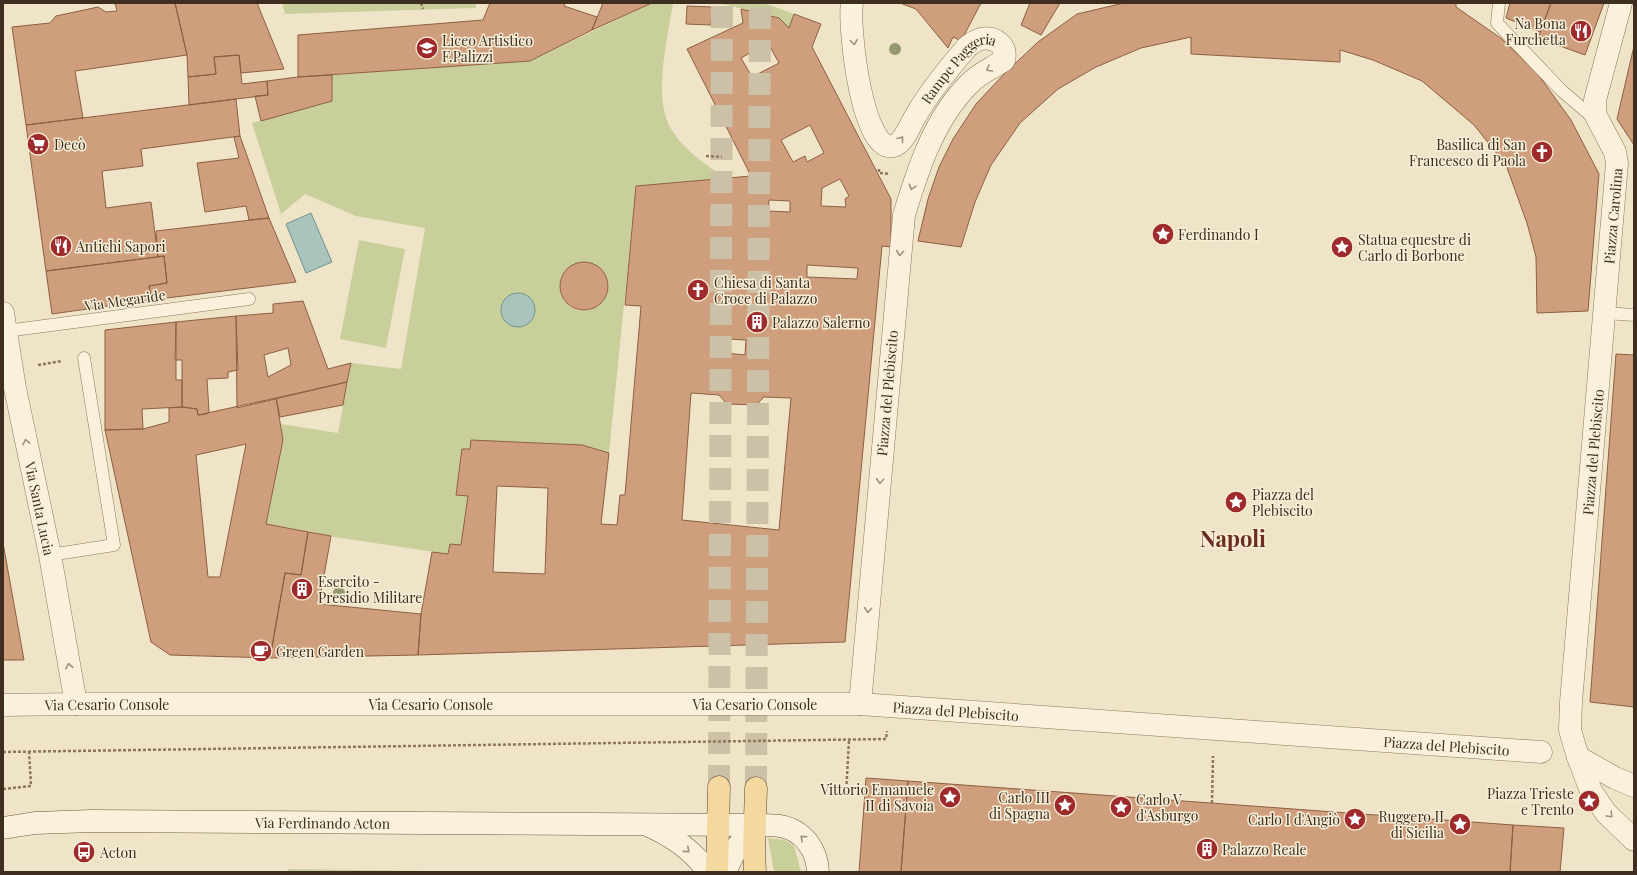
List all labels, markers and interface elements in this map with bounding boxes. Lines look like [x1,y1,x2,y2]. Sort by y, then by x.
place label: Na Bona Furchetta [1506,14,1566,49]
restaurant icon: Na Bona Furchetta [1568,18,1594,44]
street label: Rampe Paggeria [916,29,999,107]
place label: Liceo Artistico F.Palizzi [442,31,533,66]
school or university icon: Liceo Artistico F.Palizzi [414,35,440,61]
one-way arrow [849,39,858,45]
one-way arrow [986,64,993,72]
supermarket icon: Decò [25,131,51,157]
place label: Decò [54,135,86,154]
place label: Basilica di San Francesco di Paola [1409,135,1527,170]
one-way arrow [897,136,904,143]
church icon: Basilica di San Francesco di Paola [1529,139,1555,165]
street label: Piazza Carolina [1599,167,1627,265]
one-way arrow [909,183,917,190]
place icon: Ferdinando I [1150,221,1176,247]
place label: Ferdinando I [1178,225,1259,244]
place label: Statua equestre di Carlo di Borbone [1358,230,1471,265]
restaurant icon: Antichi Sapori [48,233,74,259]
place icon: Statua equestre di Carlo di Borbone [1329,234,1355,260]
place label: Antichi Sapori [75,237,166,256]
one-way arrow [896,250,905,257]
place label: Chiesa di Santa Croce di Palazzo [714,273,818,308]
church icon: Chiesa di Santa Croce di Palazzo [685,277,711,303]
street label: Via Megaride [82,285,167,315]
building icon: Palazzo Salerno [744,309,770,335]
place label: Palazzo Salerno [772,313,871,332]
street label: Piazza del Plebiscito [872,329,902,457]
street label: Piazza del Plebiscito [1578,388,1608,516]
one-way arrow [23,438,31,445]
street label: Via Santa Lucia [21,459,59,557]
one-way arrow [875,478,884,484]
place label: Piazza del Plebiscito [1252,485,1314,520]
place icon: Piazza del Plebiscito [1223,489,1249,515]
district label: Napoli [1200,523,1266,553]
place label: Esercito - Presidio Militare [318,572,422,607]
building icon: Esercito - Presidio Militare [289,576,315,602]
one-way arrow [864,607,873,613]
cafe icon: Green Garden [248,638,274,664]
place label: Green Garden [276,642,365,661]
one-way arrow [65,662,74,669]
street label: Via Cesario Console [43,694,169,714]
street label: Via Cesario Console [368,695,493,714]
street label: Via Cesario Console [692,695,817,714]
street label: Piazza del Plebiscito [892,697,1020,725]
street label: Piazza del Plebiscito [1383,731,1511,759]
place label: Vittorio Emanuele II di Savoia [820,780,934,815]
place icon: Vittorio Emanuele II di Savoia [937,784,963,810]
place label: Piazza Trieste e Trento [1487,784,1574,819]
place label: Carlo III di Spagna [989,788,1050,823]
place icon: Piazza Trieste e Trento [1576,788,1602,814]
place label: Carlo V d'Asburgo [1136,790,1199,825]
place icon: Carlo III di Spagna [1052,792,1078,818]
place icon: Carlo V d'Asburgo [1108,794,1134,820]
place icon: Carlo I d'Angiò [1342,806,1368,832]
place label: Ruggero II di Sicilia [1378,807,1444,842]
place label: Carlo I d'Angiò [1248,810,1340,829]
one-way arrow [1605,810,1612,818]
place icon: Ruggero II di Sicilia [1447,811,1473,837]
street label: Via Ferdinando Acton [254,812,391,832]
one-way arrow [800,835,808,842]
building icon: Palazzo Reale [1194,836,1220,862]
bus stop icon: Acton [71,839,97,865]
place label: Palazzo Reale [1222,840,1307,859]
place label: Acton [99,843,137,862]
one-way arrow [682,845,690,853]

